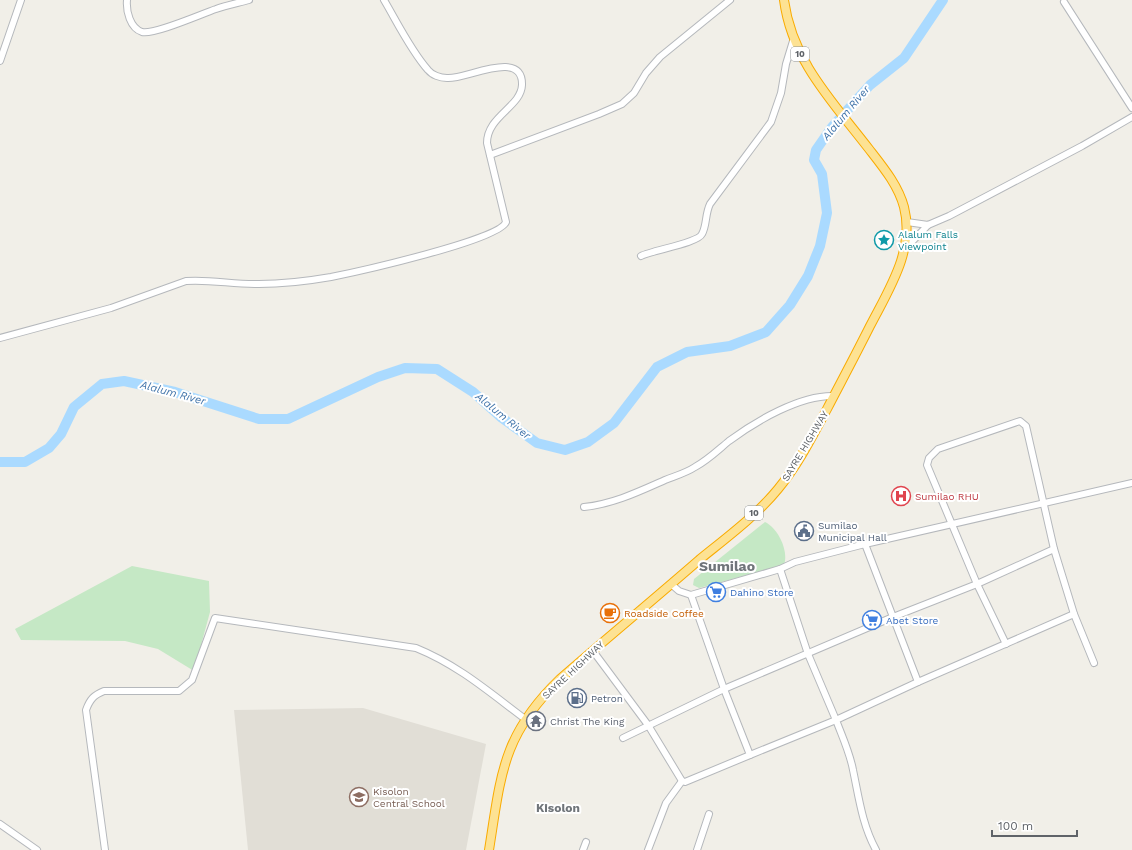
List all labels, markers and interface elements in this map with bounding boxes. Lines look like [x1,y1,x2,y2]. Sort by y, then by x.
road number: 10 [791,47,809,61]
water label: Alalum River [819,83,873,144]
place icon: Alalum Falls Viewpoint [873,229,895,251]
place label: Alalum Falls Viewpoint [898,229,958,252]
water label: Alalum River [138,378,208,408]
water label: Alalum River [472,389,534,443]
street label: SAYRE HIGHWAY [780,409,830,483]
hospital icon: Sumilao RHU [890,485,912,507]
place label: Sumilao RHU [915,491,979,502]
road number: 10 [745,506,763,520]
public building icon: Sumilao Municipal Hall [793,520,815,542]
place label: Sumilao Municipal Hall [818,520,887,543]
district label: Sumilao [699,558,755,574]
supermarket icon: Dahino Store [705,581,727,603]
place label: Dahino Store [730,587,794,598]
cafe icon: Roadside Coffee [599,602,621,624]
place label: Roadside Coffee [624,608,704,619]
supermarket icon: Abet Store [861,609,883,631]
place label: Abet Store [886,615,939,626]
street label: SAYRE HIGHWAY [540,639,606,701]
fuel station icon: Petron [566,687,588,709]
place label: Petron [591,693,623,704]
temple icon: Christ The King [525,710,547,732]
place label: Christ The King [550,716,625,727]
school or university icon: Kisolon Central School [348,786,370,808]
place label: Kisolon Central School [373,786,445,809]
district label: Kisolon [536,801,580,815]
scale bar [992,812,1077,838]
text: 100 m [998,819,1033,833]

